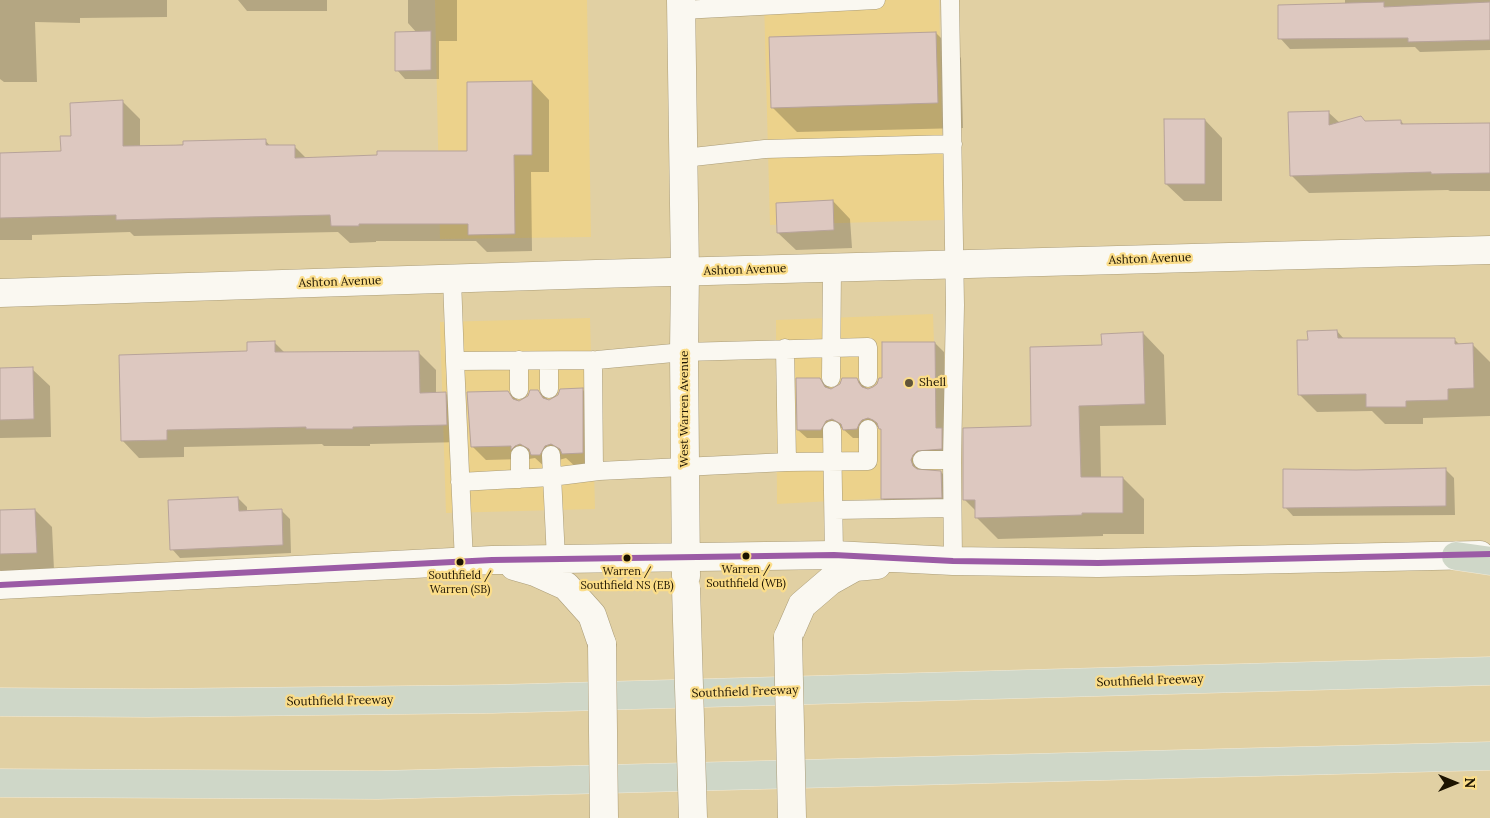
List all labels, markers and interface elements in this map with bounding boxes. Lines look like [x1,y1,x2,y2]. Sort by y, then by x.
street label: Ashton Avenue [1108,250,1192,268]
street label: Ashton Avenue [703,261,787,279]
street label: Ashton Avenue [298,273,382,291]
street label: West Warren Avenue [678,351,692,467]
place label: Shell [919,376,946,390]
marker: Shell [903,377,915,389]
marker: Warren / Southfield (WB) [741,551,751,561]
marker: Warren / Southfield NS (EB) [622,553,632,563]
marker: Southfield / Warren (SB) [455,557,465,567]
place label: Warren / Southfield (WB) [706,563,786,589]
place label: Warren / Southfield NS (EB) [580,565,674,591]
place label: Southfield / Warren (SB) [429,569,491,595]
street label: Southfield Freeway [1096,672,1204,690]
street label: Southfield Freeway [691,683,799,701]
street label: Southfield Freeway [287,693,393,709]
north arrow [1430,758,1480,808]
text: N [1461,778,1479,788]

